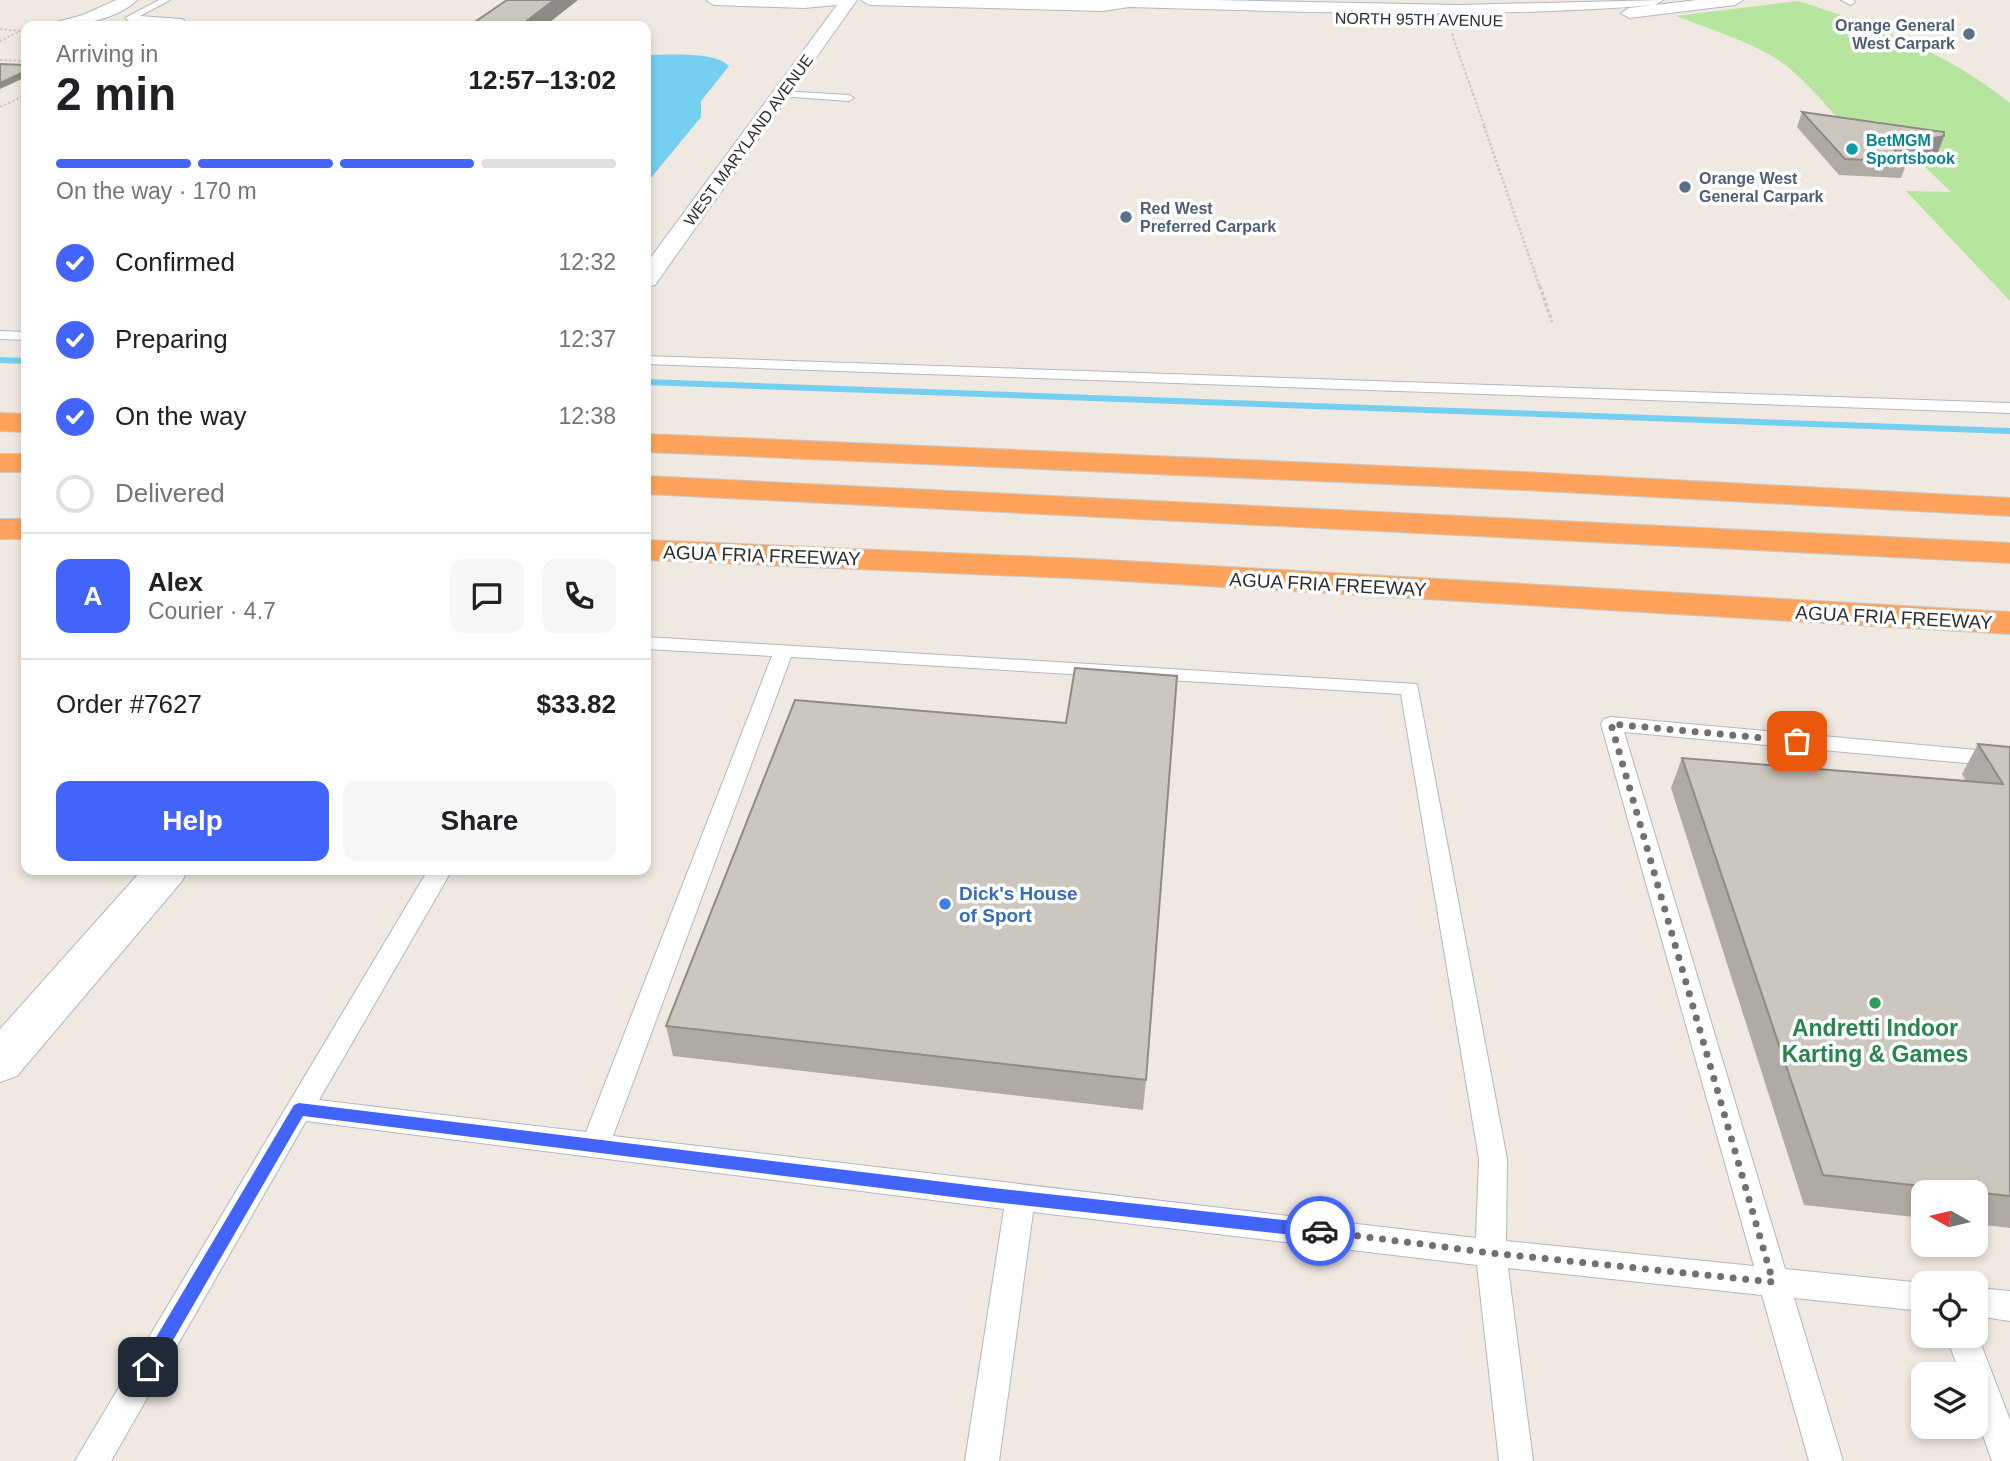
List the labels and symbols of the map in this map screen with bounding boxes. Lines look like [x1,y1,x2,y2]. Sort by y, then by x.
street label: NORTH 95TH AVENUE [1335,10,1503,29]
place label: Orange General West Carpark [1835,17,1955,52]
marker: Orange General West Carpark [1961,26,1977,42]
street label: WEST MARYLAND AVENUE [681,51,816,229]
place label: BetMGM Sportsbook [1866,132,1955,167]
marker: BetMGM Sportsbook [1844,141,1860,157]
place label: Orange West General Carpark [1699,170,1824,205]
marker: Orange West General Carpark [1677,179,1693,195]
place label: Red West Preferred Carpark [1140,200,1276,235]
marker: Red West Preferred Carpark [1118,209,1134,225]
street label: AGUA FRIA FREEWAY [663,542,861,569]
street label: AGUA FRIA FREEWAY [1229,569,1427,600]
street label: AGUA FRIA FREEWAY [1795,602,1993,633]
pin [1767,711,1827,771]
place label: Dick's House of Sport [959,883,1078,926]
marker: Dick's House of Sport [937,896,953,912]
marker: Andretti Indoor Karting & Games [1867,995,1883,1011]
place label: Andretti Indoor Karting & Games [1782,1015,1968,1067]
north arrow [1911,1180,1988,1256]
courier [1285,1196,1355,1266]
pin [118,1337,178,1397]

